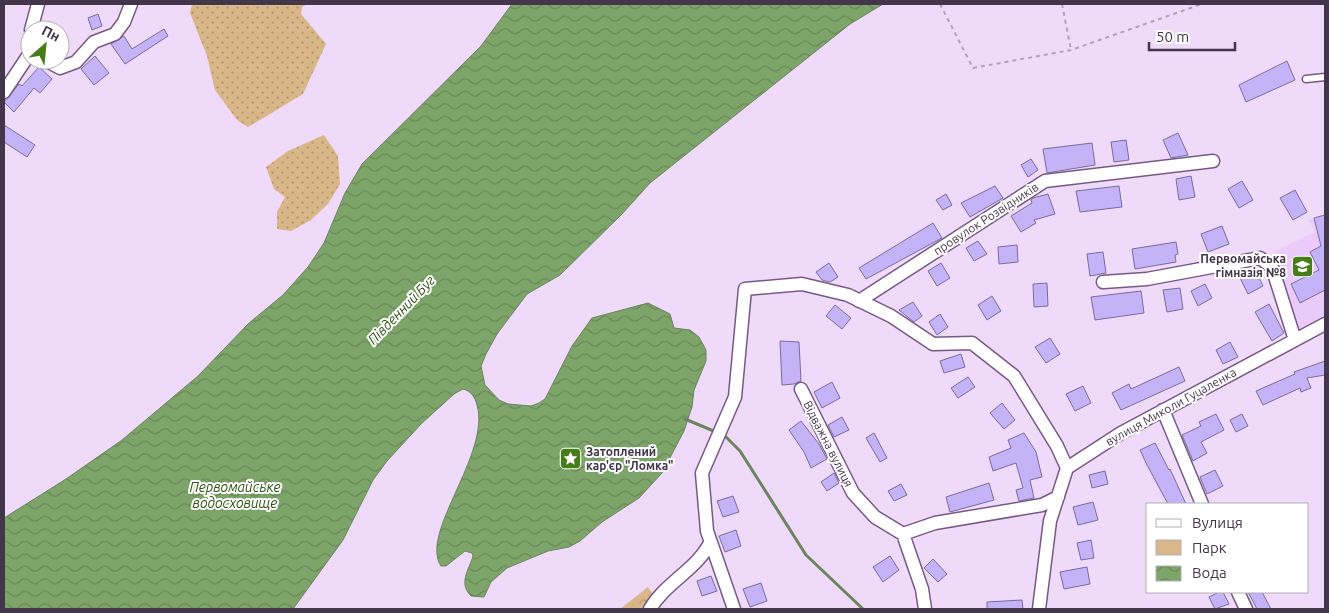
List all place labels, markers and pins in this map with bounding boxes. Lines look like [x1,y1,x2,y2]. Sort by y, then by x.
place label: Первомайська гімназія №8 [1200,252,1286,279]
school or university icon: Первомайська гімназія №8 [1290,254,1314,278]
place label: Затоплений кар'єр "Ломка" [586,445,673,472]
place icon: Затоплений кар'єр "Ломка" [558,447,582,471]

